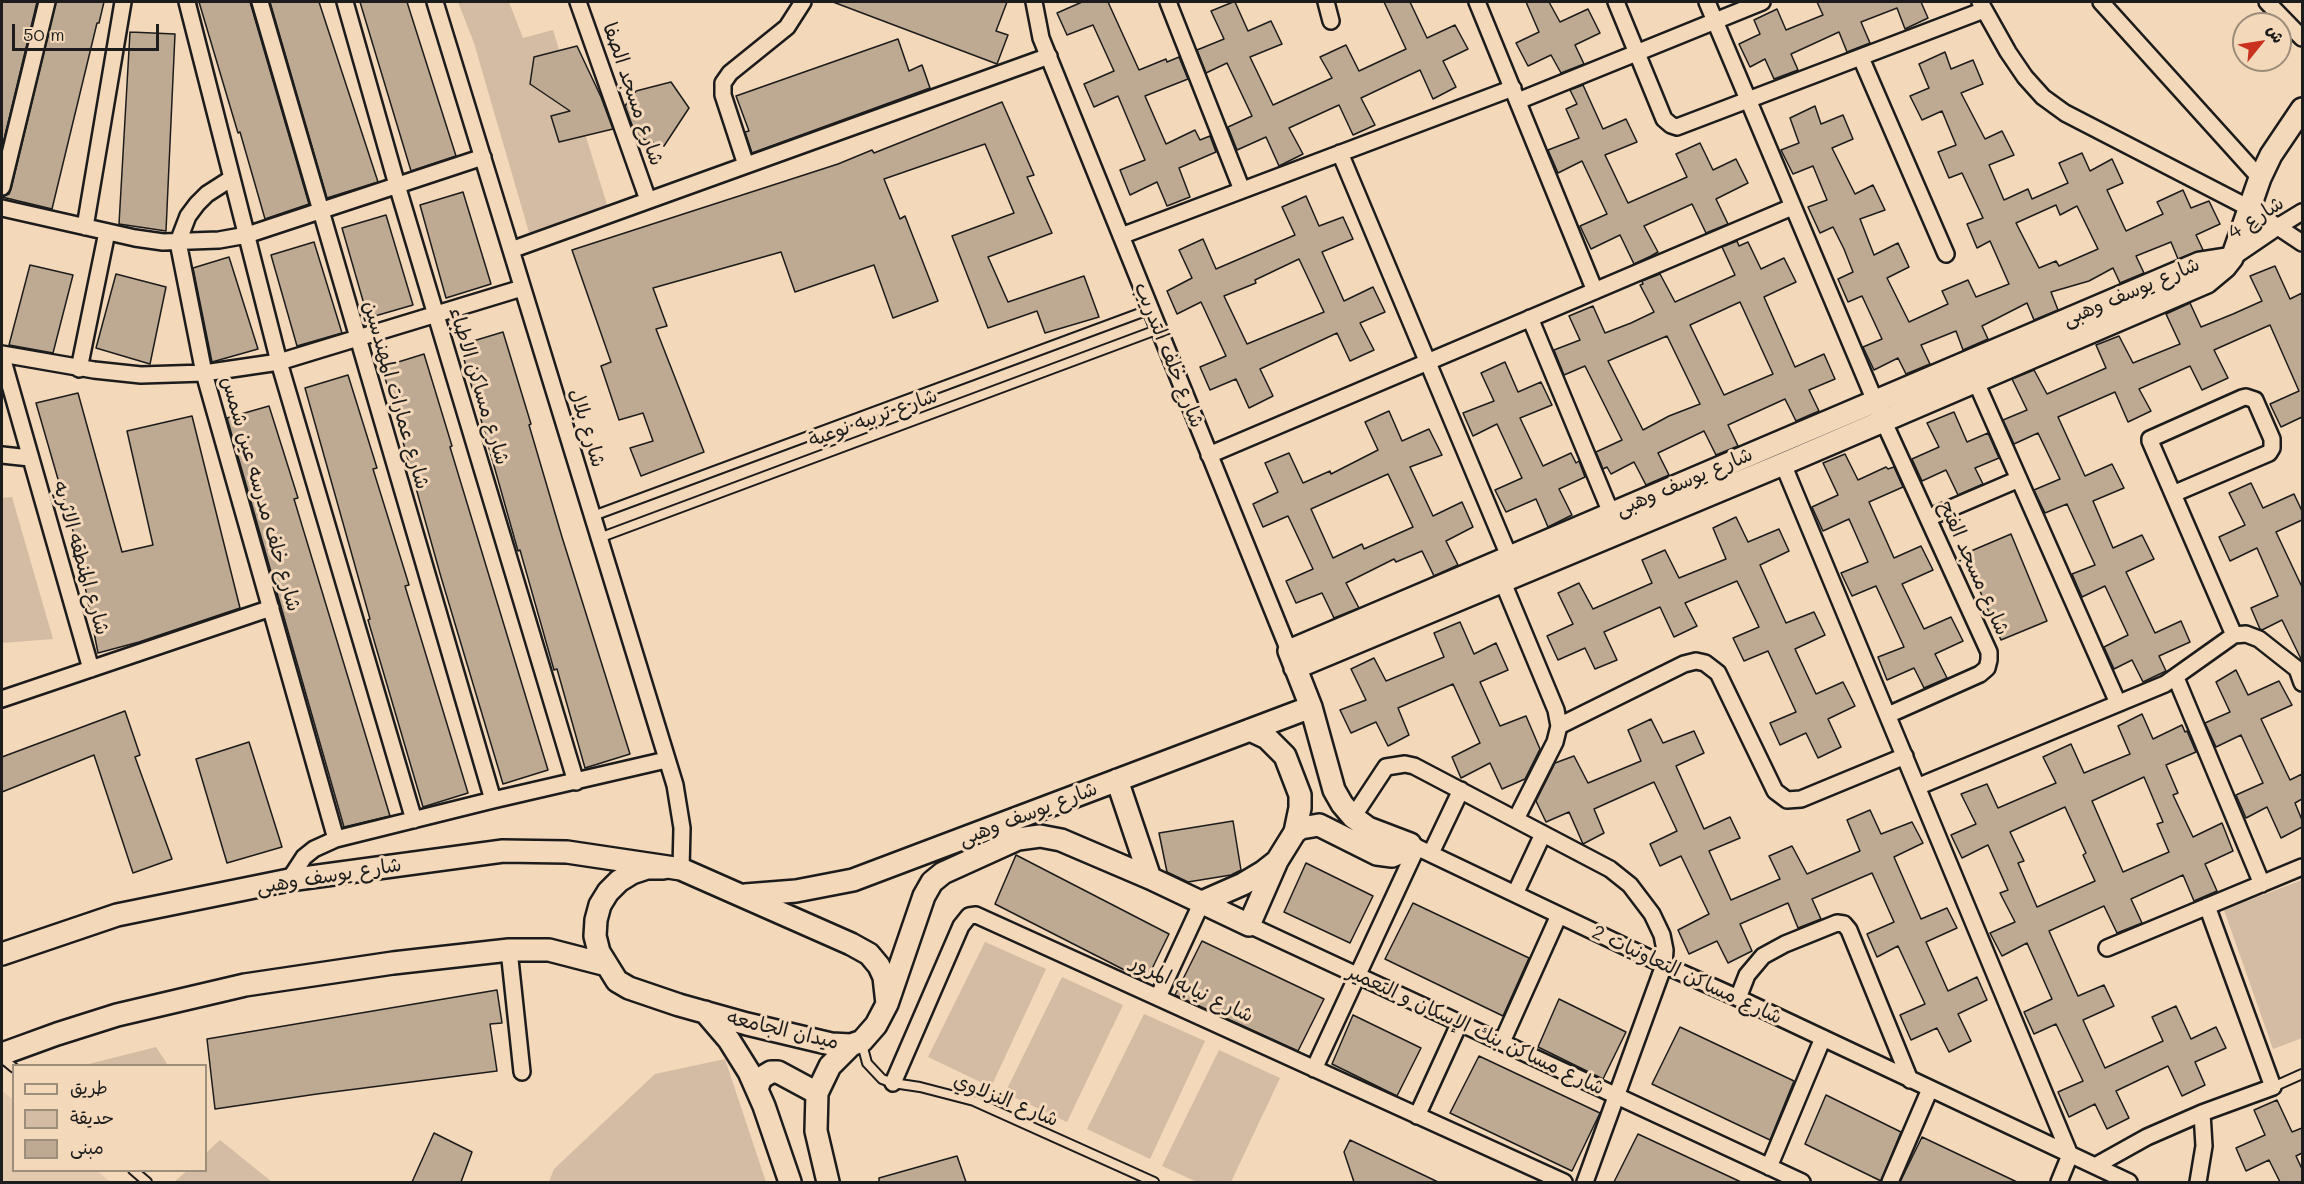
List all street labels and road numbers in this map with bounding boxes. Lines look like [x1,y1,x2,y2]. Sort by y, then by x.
street label: شارع مسجد الصفا [597,19,669,169]
street label: شارع 4 [2224,191,2288,245]
street label: شارع يوسف وهبى [2059,252,2203,332]
street label: شارع خلف التدريب [1129,279,1209,431]
street label: شارع عمارات المهندسين [358,298,434,492]
street label: شارع مساكن الاطباء [444,304,514,468]
street label: شارع خلف مدرسه عين شمس [216,374,306,614]
street label: شارع تربيه نوعية [805,384,941,452]
street label: شارع بلال [564,386,610,470]
street label: شارع يوسف وهبى [1612,442,1756,522]
street label: شارع المنطقه الاثريه [48,478,114,638]
street label: شارع مسجد الفتح [1934,497,2014,639]
street label: شارع يوسف وهبى [955,777,1101,851]
street label: شارع يوسف وهبى [255,853,403,899]
street label: شارع مساكن التعاونيات 2 [1588,920,1786,1030]
street label: شارع نيابه المرور [1127,950,1257,1028]
street label: شارع مساكن بنك الإسكان و التعمير [1343,960,1609,1100]
street label: ميدان الجامعه [725,1005,841,1055]
street label: شارع النزلاوي [950,1068,1062,1132]

